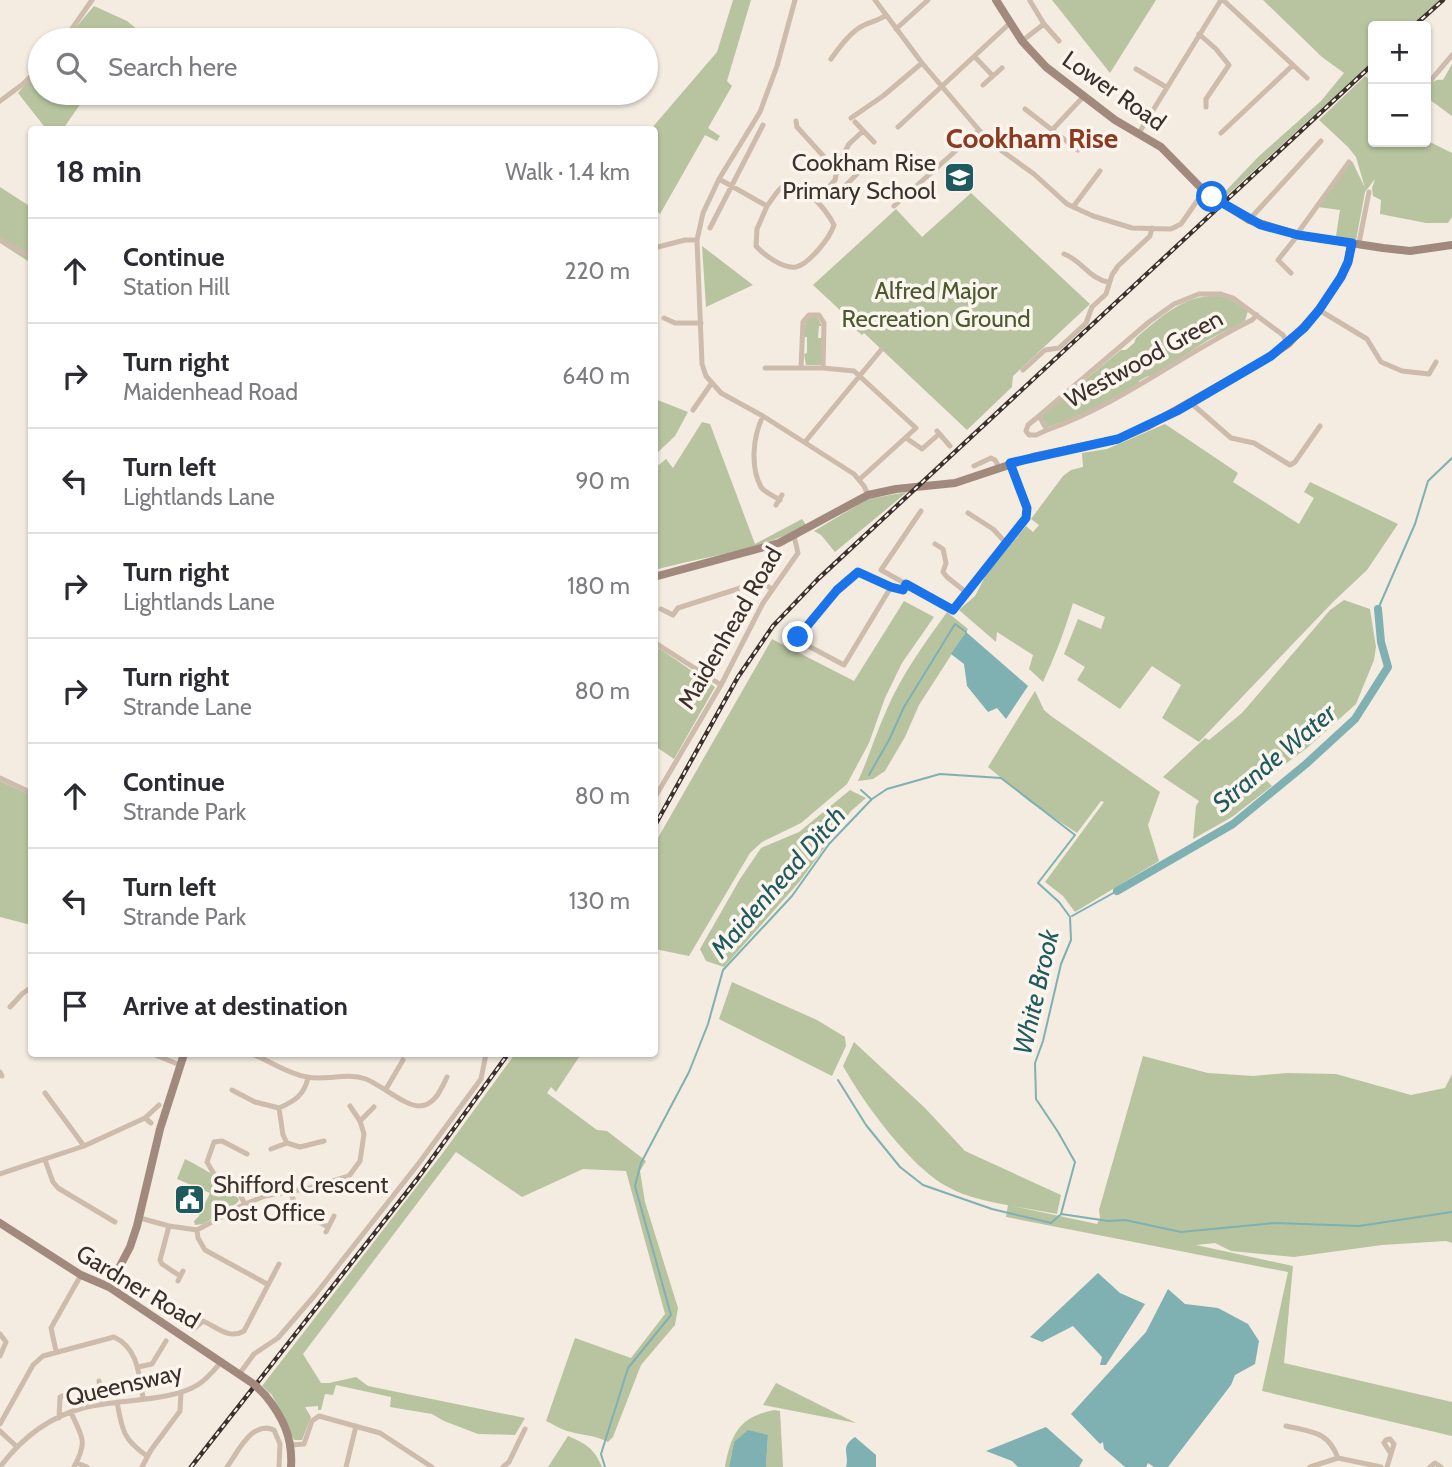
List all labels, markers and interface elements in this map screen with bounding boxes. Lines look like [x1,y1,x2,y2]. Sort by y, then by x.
map controls [1368,21,1431,147]
button: + [1368,21,1431,84]
search box [28,28,658,105]
street label: Lower Road [1057,44,1172,137]
icon: search [52,48,90,86]
text: Search here [108,51,237,83]
button: − [1368,84,1431,147]
district label: Cookham Rise [946,121,1118,155]
place label: Cookham Rise Primary School [782,148,936,205]
text: 18 min [56,153,142,190]
text: Walk · 1.4 km [505,158,630,186]
school or university icon: Cookham Rise Primary School [942,160,976,194]
route start [1196,181,1227,212]
text: Continue [123,241,225,273]
icon: ahead [56,252,94,290]
text: 220 m [564,257,630,285]
text: Station Hill [123,273,230,301]
park label: Alfred Major Recreation Ground [841,276,1031,333]
street label: Westwood Green [1060,303,1228,414]
text: Turn right [123,346,229,378]
icon: right [56,357,94,395]
text: 640 m [562,362,630,390]
text: Maidenhead Road [123,378,298,406]
text: Turn left [123,451,216,483]
icon: left [56,462,94,500]
text: 90 m [576,467,630,495]
text: Lightlands Lane [123,483,275,511]
street label: Maidenhead Road [671,541,788,714]
text: Turn right [123,556,229,588]
icon: right [56,567,94,605]
text: 180 m [567,572,630,600]
text: Lightlands Lane [123,588,275,616]
route end [782,621,813,652]
text: Turn right [123,661,229,693]
icon: right [56,672,94,710]
text: 80 m [575,677,630,705]
text: Strande Lane [123,693,252,721]
water label: Strande Water [1206,696,1343,819]
text: Continue [123,766,225,798]
icon: ahead [56,777,94,815]
text: 80 m [575,782,630,810]
text: Strande Park [123,798,246,826]
water label: Maidenhead Ditch [703,800,853,965]
text: Turn left [123,871,216,903]
icon: left [56,882,94,920]
text: 130 m [569,887,630,915]
text: Strande Park [123,903,246,931]
water label: White Brook [1006,926,1066,1058]
icon: arrive [56,987,94,1025]
text: Arrive at destination [123,990,348,1022]
place label: Shifford Crescent Post Office [213,1170,388,1227]
public building icon: Shifford Crescent Post Office [173,1182,207,1216]
street label: Gardner Road [71,1238,205,1335]
street label: Queensway [62,1357,185,1412]

